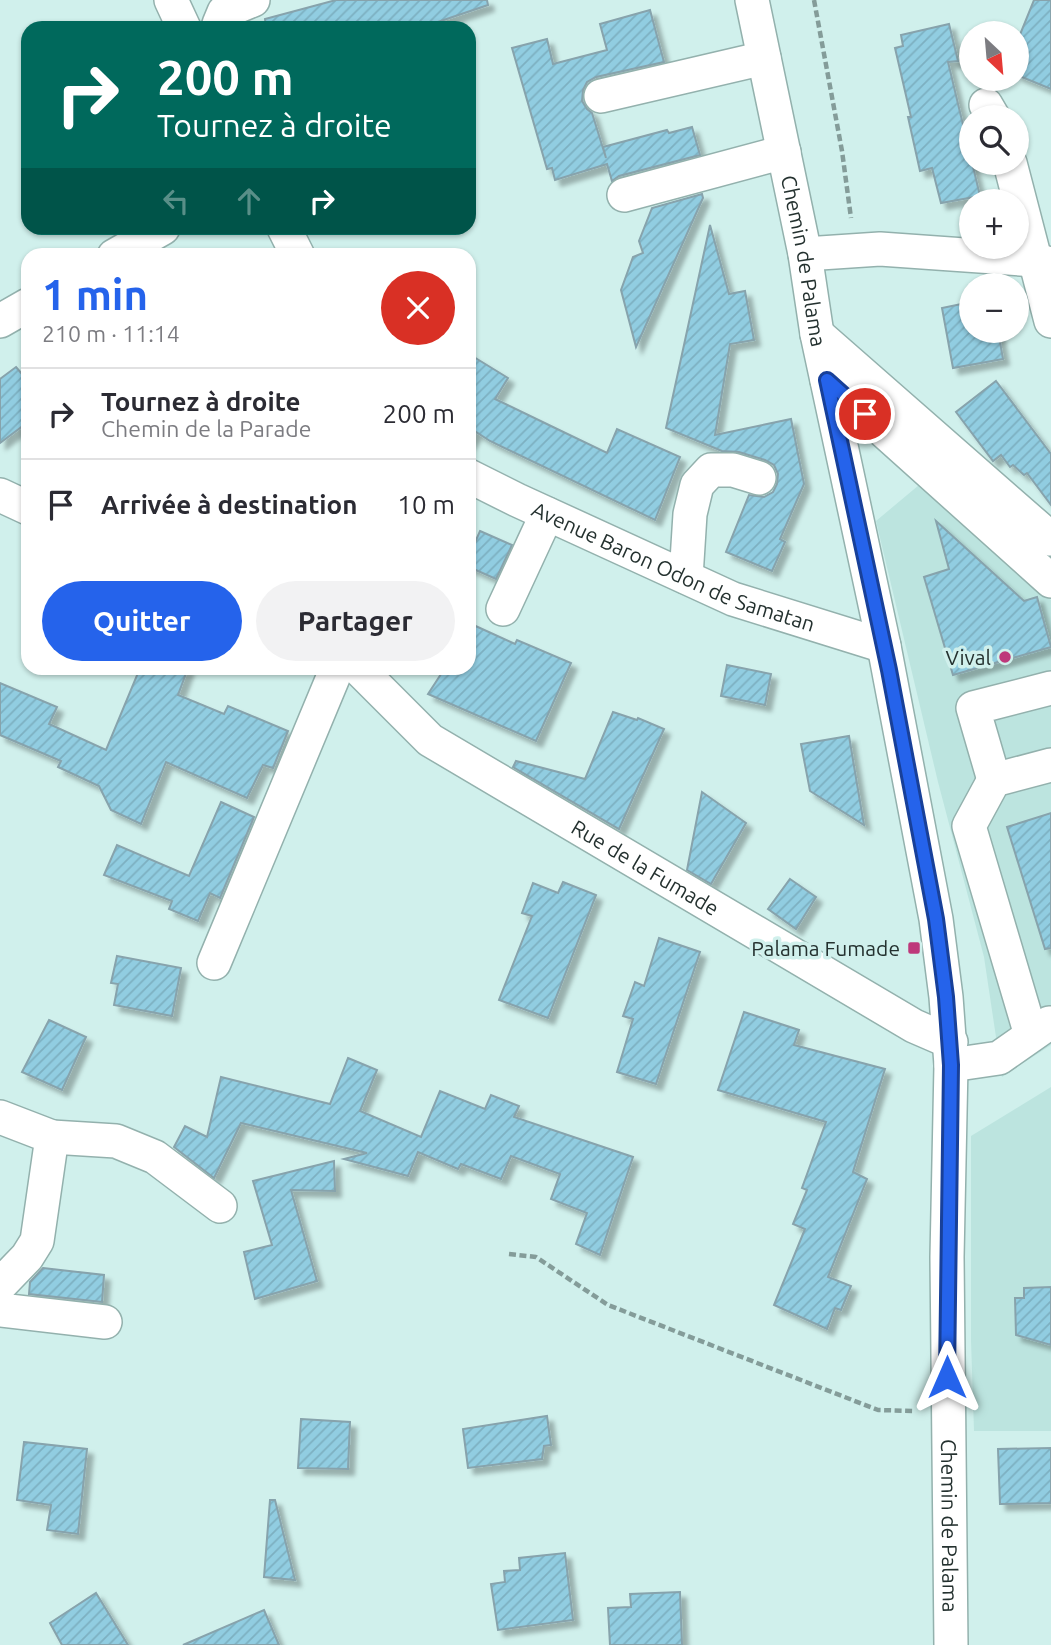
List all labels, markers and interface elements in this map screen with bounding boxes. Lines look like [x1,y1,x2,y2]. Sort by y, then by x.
north arrow [959,21,1029,91]
map controls [959,21,1029,343]
icon: right [42,49,133,140]
text: 200 m [157,49,294,104]
button: search [959,105,1029,175]
text: Tournez à droite [157,107,392,143]
street label: Chemin de Palama [777,173,831,349]
icon: left [157,182,195,220]
icon: ahead [230,182,268,220]
icon: right [303,182,341,220]
button: + [959,189,1029,259]
text: 1 min [42,271,148,318]
button: close [381,271,455,345]
button: − [959,273,1029,343]
text: 210 m · 11:14 [42,321,180,346]
pin [835,384,895,444]
text: Tournez à droite [101,387,300,416]
icon: right [42,395,80,433]
icon: arrive [846,395,884,433]
text: 200 m [383,399,455,428]
text: Chemin de la Parade [101,416,311,441]
icon: arrive [42,486,80,524]
text: Arrivée à destination [101,490,357,519]
text: 10 m [397,490,455,519]
street label: Avenue Baron Odon de Samatan [528,497,818,636]
button: Quitter [42,581,242,661]
button: Partager [256,581,455,661]
place label: Vival [945,645,991,669]
marker: Vival [997,649,1013,665]
street label: Rue de la Fumade [567,814,723,920]
place label: Palama Fumade [751,936,900,960]
marker: Palama Fumade [906,940,922,956]
position arrow [910,1340,984,1414]
street label: Chemin de Palama [937,1439,963,1613]

